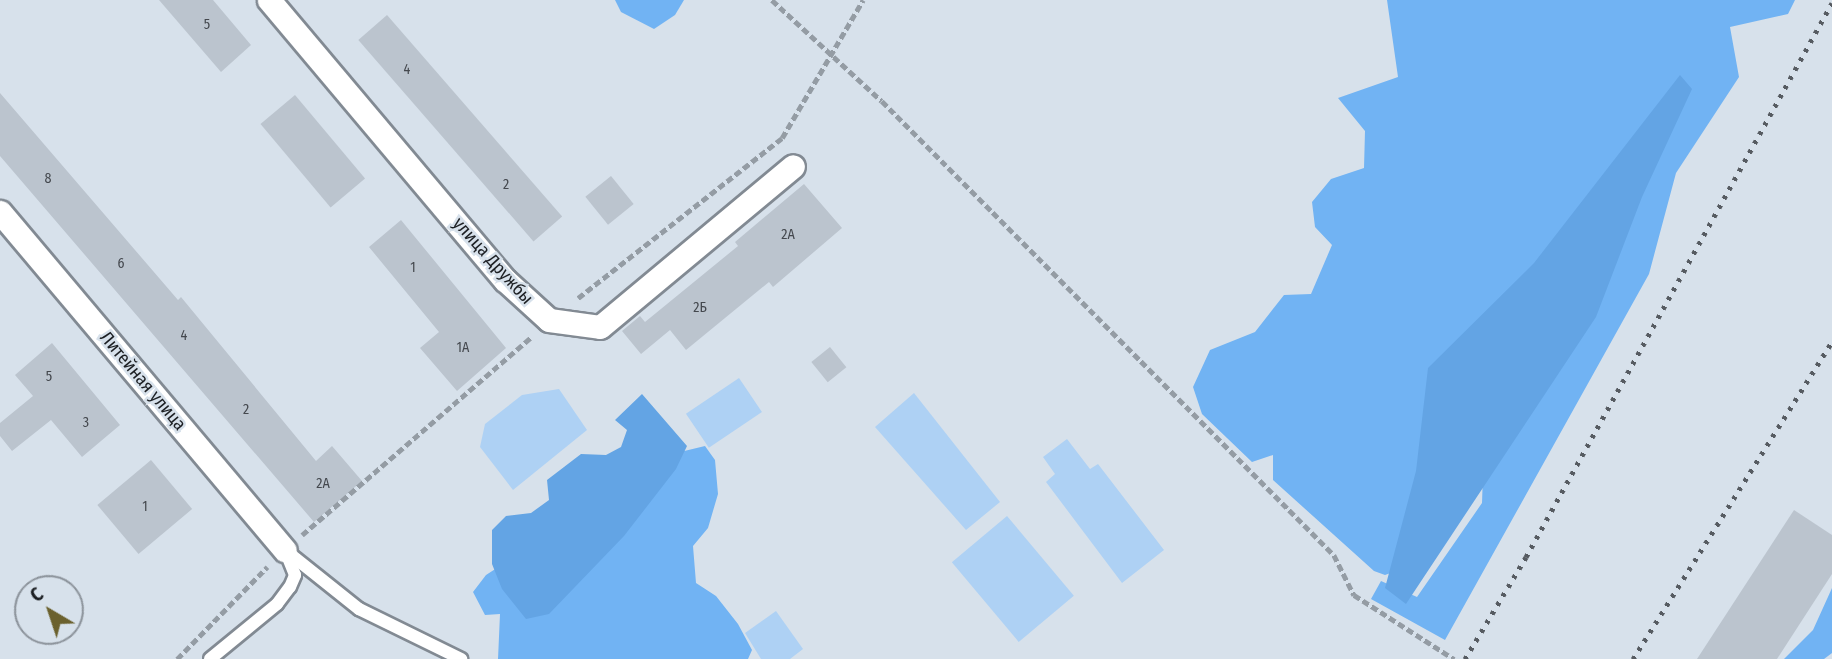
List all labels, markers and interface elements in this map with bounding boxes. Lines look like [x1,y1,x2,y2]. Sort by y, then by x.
house number: 5 [204,17,210,33]
house number: 4 [404,62,410,78]
house number: 8 [45,171,51,187]
house number: 2 [503,177,509,193]
street label: улица Дружбы [448,213,538,309]
house number: 2А [781,227,795,243]
house number: 6 [118,256,124,272]
house number: 1 [410,260,416,276]
house number: 2Б [693,300,707,316]
street label: Литейная улица [95,327,191,435]
house number: 4 [181,328,187,344]
house number: 1А [457,340,469,356]
house number: 5 [46,369,52,385]
house number: 2 [243,402,249,418]
house number: 3 [83,415,89,431]
house number: 2А [316,476,330,492]
house number: 1 [142,499,148,515]
north arrow [14,575,84,645]
text: С [26,583,48,607]

